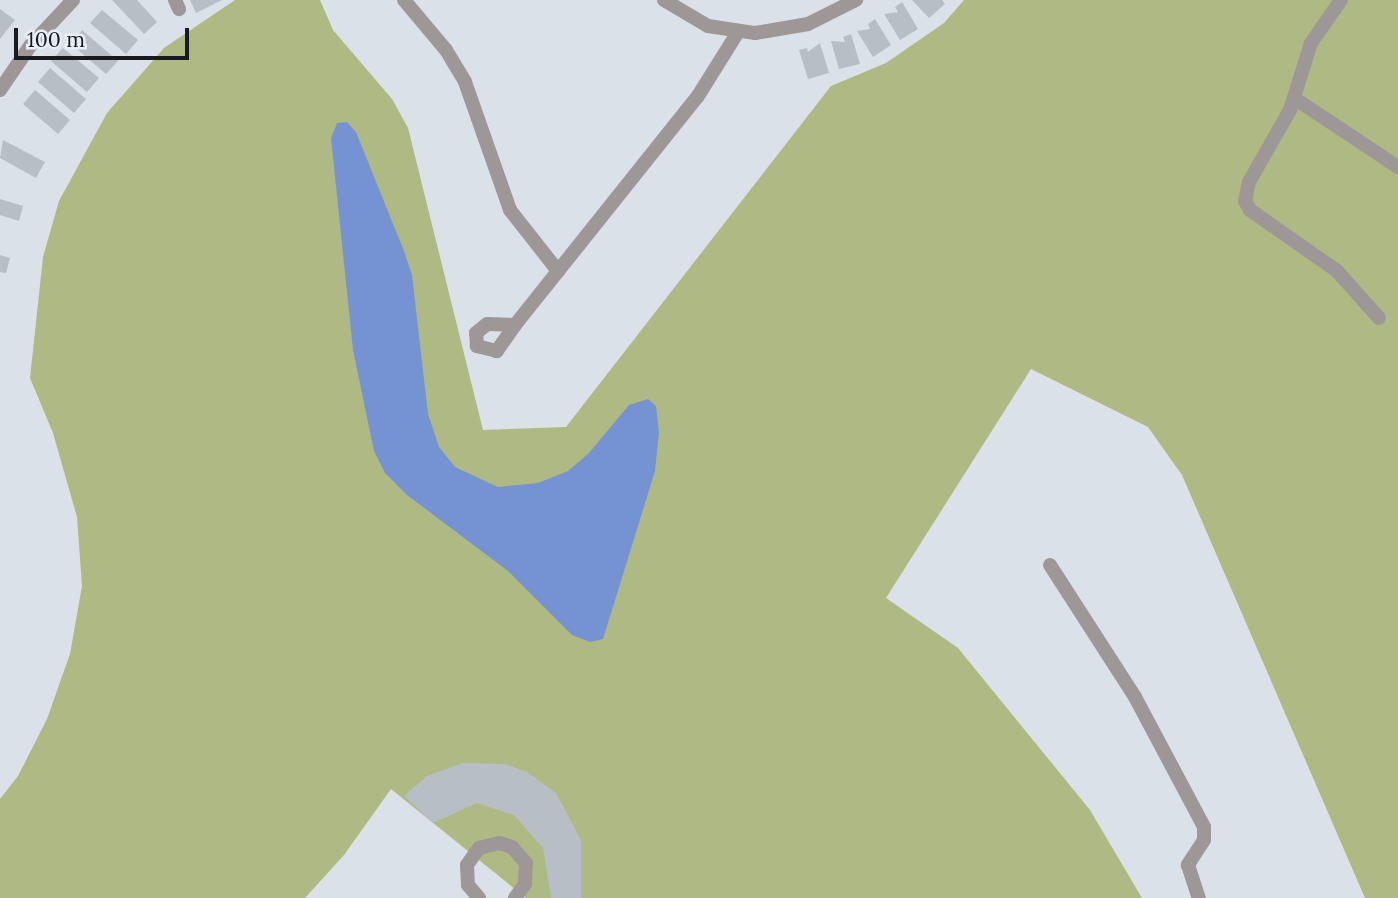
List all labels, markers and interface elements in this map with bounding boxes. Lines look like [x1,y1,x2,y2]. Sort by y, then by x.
scale bar [18,14,192,58]
text: 100 m [27,26,85,53]

